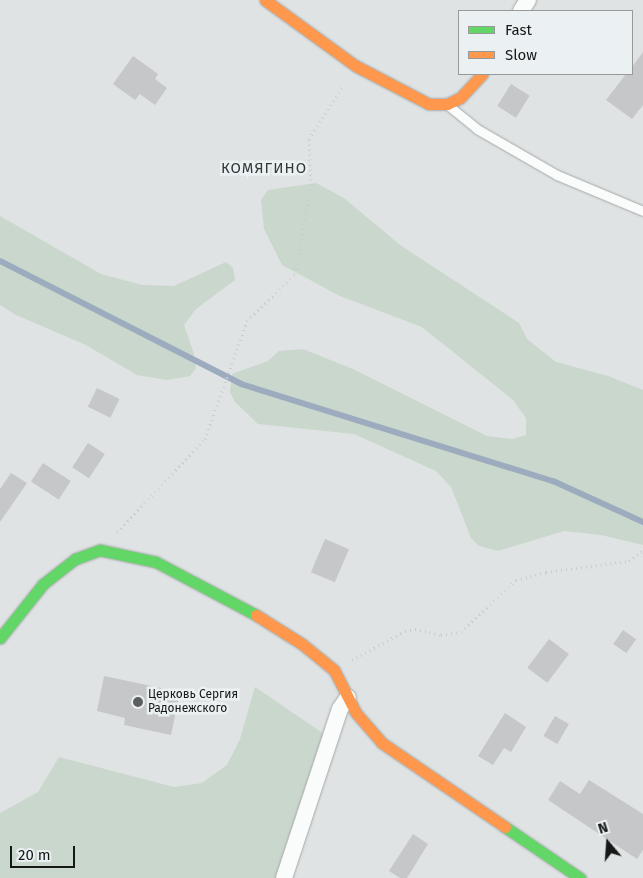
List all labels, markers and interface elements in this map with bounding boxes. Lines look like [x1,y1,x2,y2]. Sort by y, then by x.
legend [458,10,633,75]
text: Fast [505,21,532,39]
text: Slow [505,46,537,64]
district label: КОМЯГИНО [220,160,308,178]
place label: Церковь Сергия Радонежского [148,688,238,716]
marker: Церковь Сергия Радонежского [132,696,144,708]
north arrow [583,818,633,868]
text: N [596,819,610,838]
scale bar [12,836,78,868]
text: 20 m [18,846,51,864]

